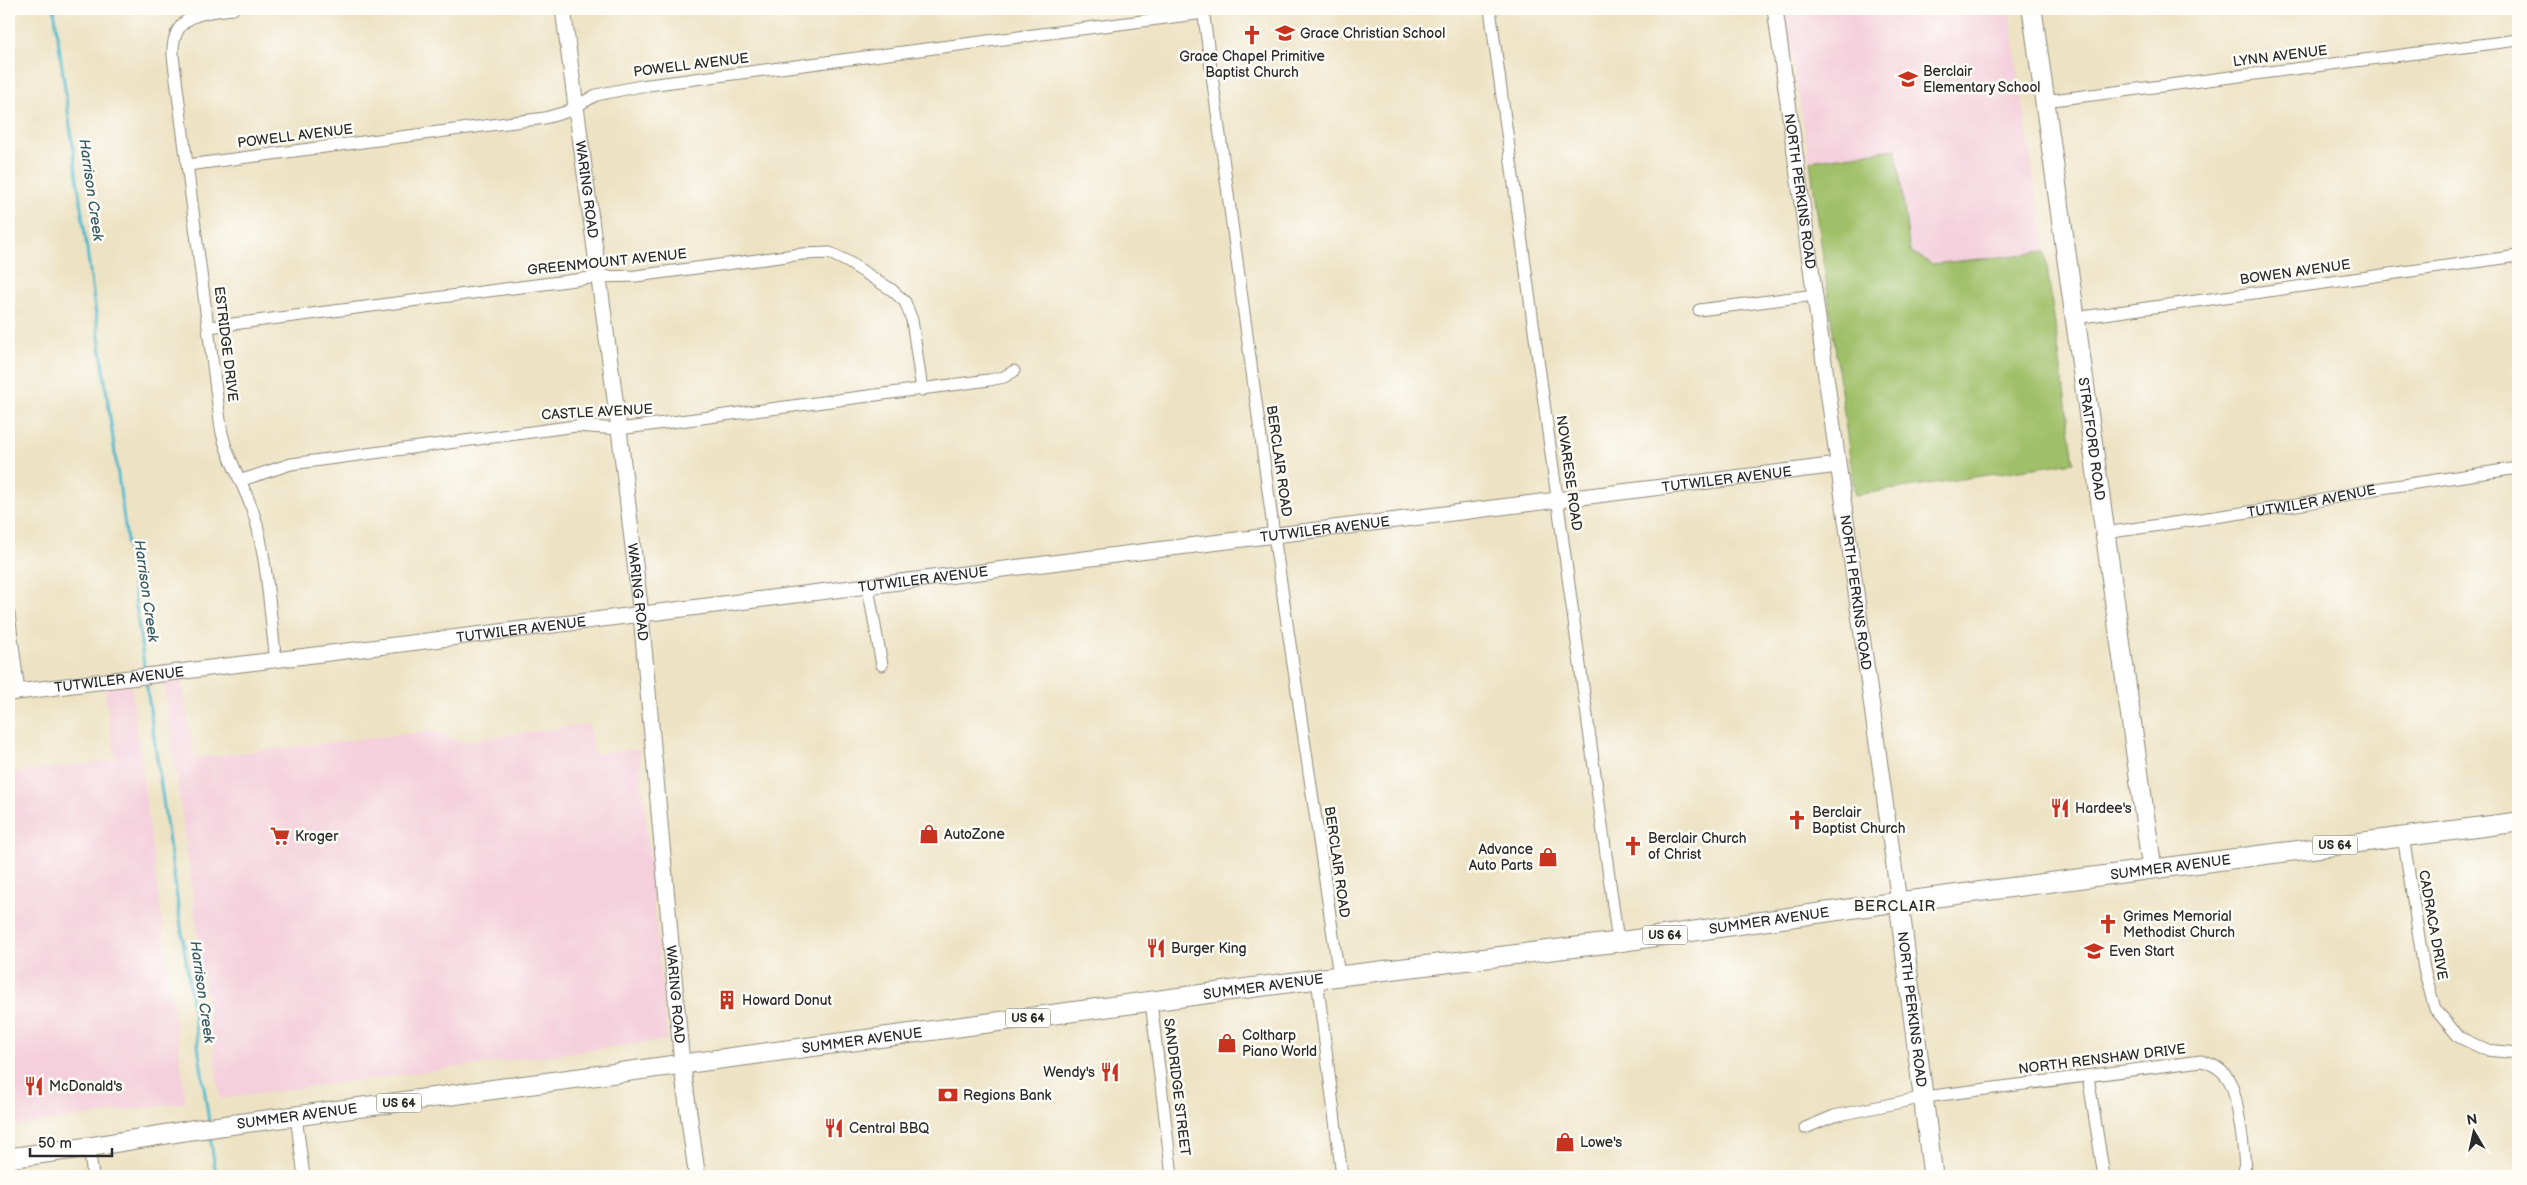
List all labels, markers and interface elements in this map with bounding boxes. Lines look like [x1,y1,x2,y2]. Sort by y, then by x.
school or university icon: Grace Christian School [1274,22,1296,44]
church icon: Grace Chapel Primitive Baptist Church [1241,24,1263,46]
place label: Grace Christian School [1300,25,1445,42]
street label: LYNN AVENUE [2232,42,2328,70]
place label: Grace Chapel Primitive Baptist Church [1179,48,1325,81]
street label: POWELL AVENUE [632,49,750,81]
place label: Berclair Elementary School [1923,63,2041,96]
school or university icon: Berclair Elementary School [1897,68,1919,90]
street label: NORTH PERKINS ROAD [1781,112,1820,270]
street label: POWELL AVENUE [236,120,354,152]
water label: Harrison Creek [74,138,108,243]
street label: WARING ROAD [572,140,602,239]
street label: GREENMOUNT AVENUE [526,245,688,279]
street label: BOWEN AVENUE [2239,256,2351,288]
street label: ESTRIDGE DRIVE [210,285,242,403]
street label: STRATFORD ROAD [2075,376,2109,501]
street label: CASTLE AVENUE [541,401,653,423]
street label: BERCLAIR ROAD [1263,404,1295,518]
street label: NOVARESE ROAD [1552,414,1586,532]
street label: TUTWILER AVENUE [1661,462,1793,495]
street label: TUTWILER AVENUE [2246,481,2377,521]
street label: TUTWILER AVENUE [1259,512,1391,545]
street label: NORTH PERKINS ROAD [1837,514,1875,671]
water label: Harrison Creek [129,539,163,644]
street label: WARING ROAD [624,542,652,642]
street label: TUTWILER AVENUE [857,563,989,596]
street label: TUTWILER AVENUE [455,613,587,646]
street label: TUTWILER AVENUE [53,663,185,696]
restaurant icon: Hardee's [2049,797,2071,819]
place label: Hardee's [2075,800,2132,817]
place label: Berclair Baptist Church [1812,804,1906,837]
street label: BERCLAIR ROAD [1321,805,1353,919]
church icon: Berclair Baptist Church [1786,809,1808,831]
shop icon: AutoZone [918,823,940,845]
supermarket icon: Kroger [269,825,291,847]
place label: AutoZone [944,826,1005,843]
place label: Kroger [295,828,339,845]
place label: Berclair Church of Christ [1648,830,1747,863]
church icon: Berclair Church of Christ [1622,835,1644,857]
road number: US 64 [2312,836,2358,854]
place label: Advance Auto Parts [1469,841,1533,874]
shop icon: Advance Auto Parts [1537,846,1559,868]
street label: SUMMER AVENUE [2109,851,2232,883]
street label: CADRACA DRIVE [2415,869,2451,981]
district label: BERCLAIR [1854,897,1936,916]
street label: SUMMER AVENUE [1708,903,1830,937]
place label: Grimes Memorial Methodist Church [2123,908,2235,941]
church icon: Grimes Memorial Methodist Church [2097,913,2119,935]
road number: US 64 [1642,926,1688,944]
street label: NORTH PERKINS ROAD [1894,930,1930,1088]
restaurant icon: Burger King [1145,937,1167,959]
water label: Harrison Creek [185,940,219,1045]
place label: Burger King [1171,940,1247,957]
school or university icon: Even Start [2083,940,2105,962]
place label: Even Start [2109,943,2175,960]
street label: WARING ROAD [663,945,689,1044]
street label: SUMMER AVENUE [1202,970,1324,1003]
building icon: Howard Donut [716,989,738,1011]
place label: Howard Donut [742,992,832,1009]
road number: US 64 [1006,1008,1050,1028]
street label: SANDRIDGE STREET [1160,1017,1194,1157]
street label: SUMMER AVENUE [801,1024,923,1056]
place label: Coltharp Piano World [1242,1027,1317,1060]
shop icon: Coltharp Piano World [1216,1032,1238,1054]
street label: NORTH RENSHAW DRIVE [2017,1040,2187,1078]
restaurant icon: Wendy's [1099,1061,1121,1083]
place label: Wendy's [1043,1064,1095,1081]
restaurant icon: McDonald's [23,1075,45,1097]
place label: McDonald's [49,1078,123,1095]
bank icon: Regions Bank [937,1084,959,1106]
place label: Regions Bank [963,1087,1052,1104]
road number: US 64 [376,1094,422,1112]
street label: SUMMER AVENUE [236,1099,358,1132]
north arrow [2450,1108,2500,1158]
text: N [2466,1110,2479,1129]
restaurant icon: Central BBQ [823,1117,845,1139]
place label: Central BBQ [849,1120,929,1137]
scale bar [30,1125,112,1157]
shop icon: Lowe's [1554,1131,1576,1153]
text: 50 m [38,1134,72,1153]
place label: Lowe's [1580,1134,1622,1151]

